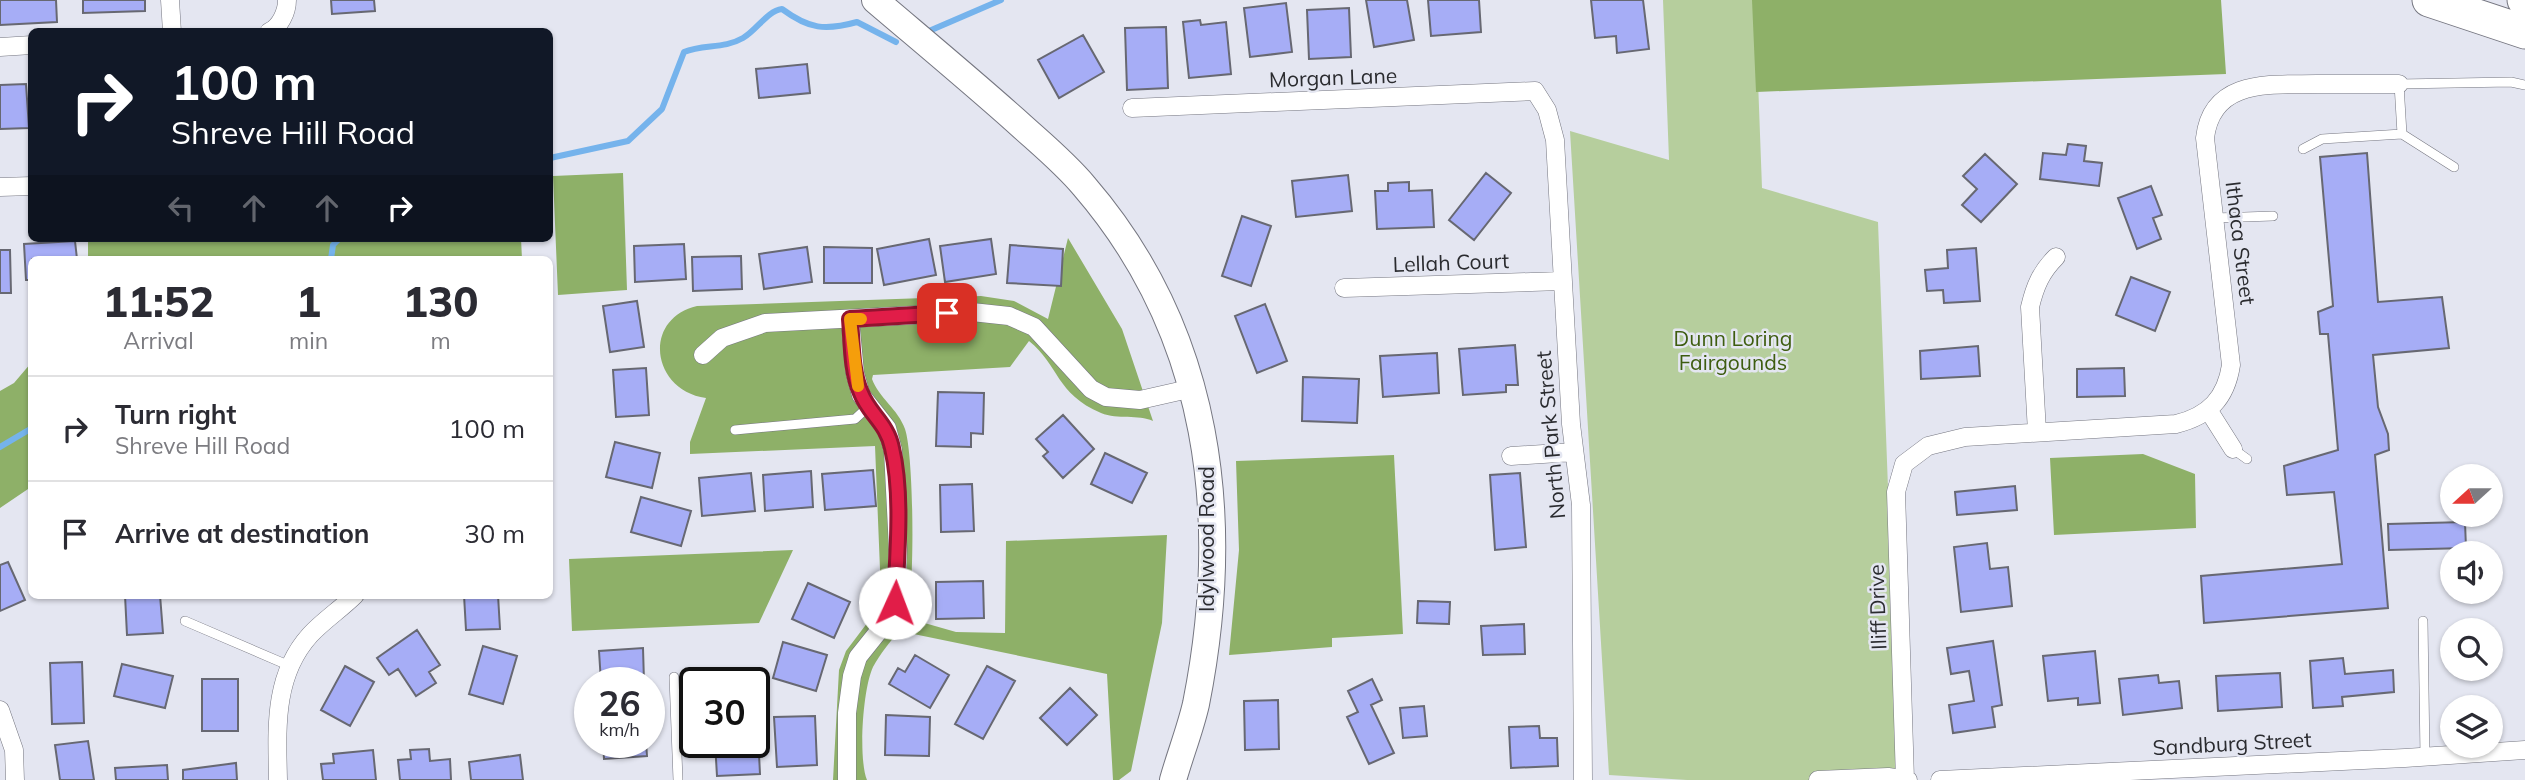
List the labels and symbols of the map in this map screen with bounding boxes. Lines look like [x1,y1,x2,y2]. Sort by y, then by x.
street label: Morgan Lane [1268,62,1398,92]
street label: Ithaca Street [2221,180,2261,306]
street label: Lellah Court [1392,247,1510,277]
pin [917,283,977,343]
park label: Dunn Loring Fairgounds [1674,325,1792,375]
street label: North Park Street [1530,350,1570,520]
north arrow [2440,464,2502,527]
street label: Idylwood Road [1193,466,1219,612]
street label: Iliff Drive [1863,564,1891,650]
position arrow [858,566,932,640]
speed limit sign: 30 [679,667,770,758]
street label: Sandburg Street [2152,726,2312,760]

